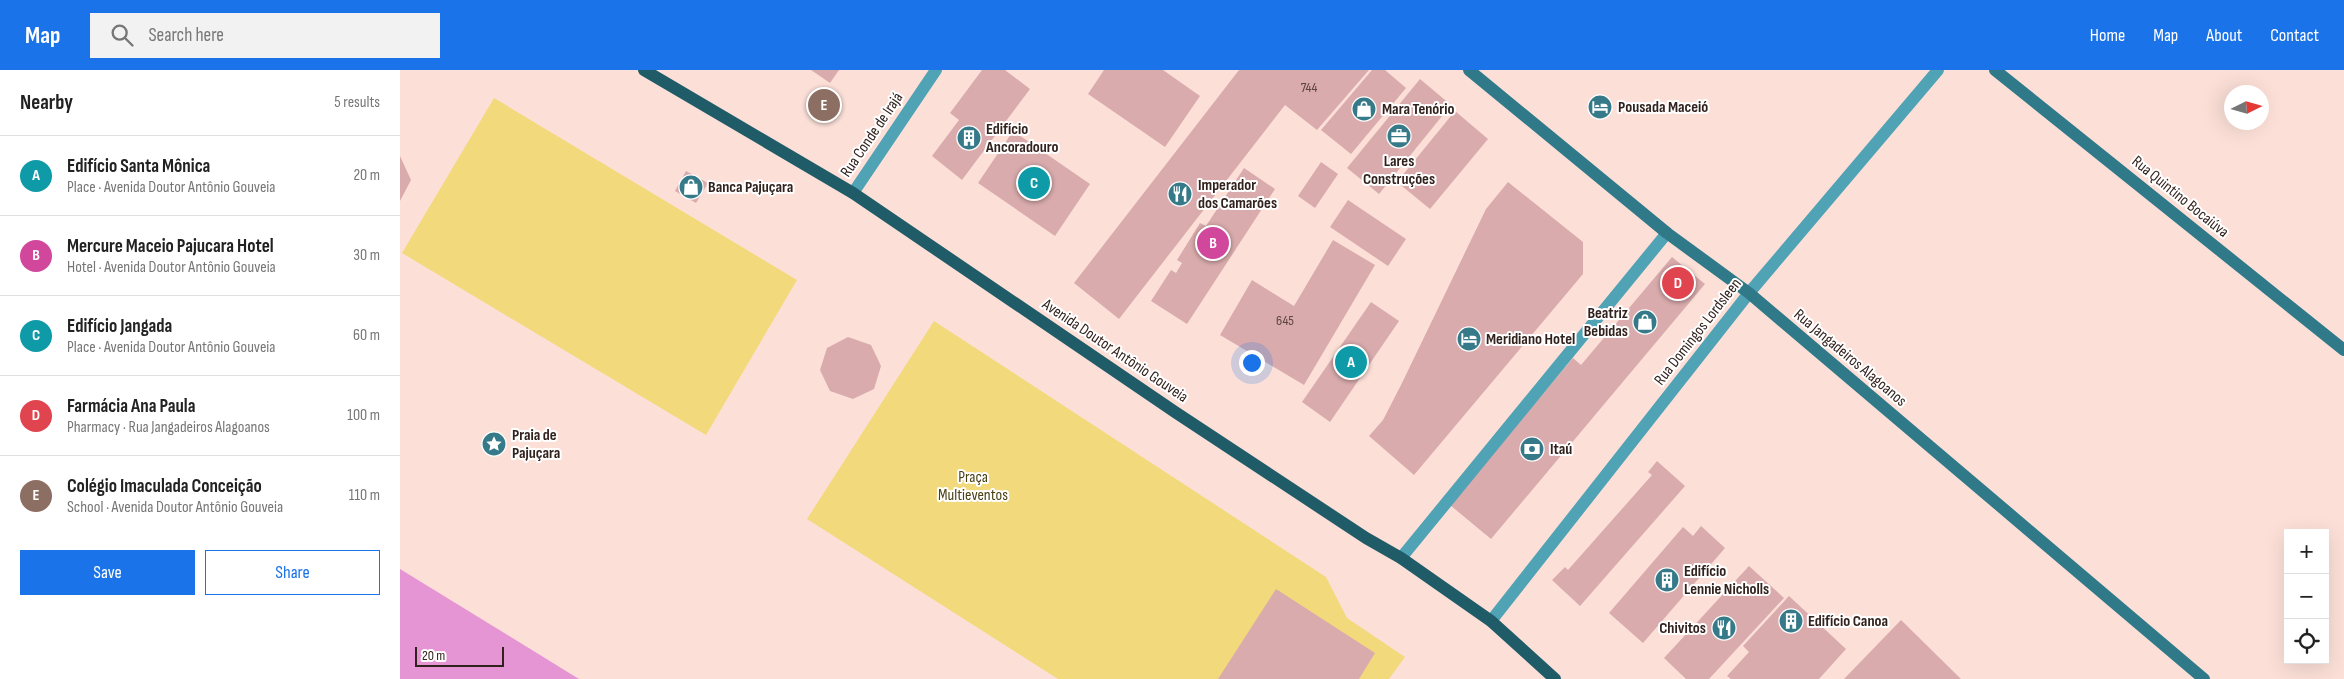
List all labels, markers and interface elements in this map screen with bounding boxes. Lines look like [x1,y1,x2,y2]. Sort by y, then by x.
search box [90,13,440,58]
text: Map [25,21,60,50]
icon: search [108,21,136,49]
text: Search here [148,24,224,47]
text: Home [2090,25,2125,46]
text: Map [2153,25,2178,46]
text: About [2206,25,2242,46]
text: Contact [2270,25,2319,46]
house number: 744 [1301,79,1317,96]
north arrow [2224,85,2269,130]
pin: E [808,86,840,124]
street label: Rua Conde de Irajá [837,89,907,181]
text: Nearby [20,90,73,115]
text: 5 results [334,93,380,112]
hotel icon: Pousada Maceió [1587,94,1613,120]
shop icon: Mara Tenório [1351,96,1377,122]
place label: Pousada Maceió [1618,98,1708,117]
place label: Mara Tenório [1382,100,1455,119]
place label: Edifício Ancoradouro [985,120,1059,157]
office icon: Lares Construções [1386,123,1412,149]
building icon: Edifício Ancoradouro [956,125,982,151]
place label: Lares Construções [1363,152,1435,189]
street label: Rua Quintino Bocaiúva [2128,152,2232,242]
text: Edifício Santa Mônica [67,155,210,178]
pin: C [1018,164,1050,202]
text: A [32,166,40,185]
text: 20 m [353,166,380,185]
shop icon: Banca Pajuçara [678,174,704,200]
place label: Imperador dos Camarões [1198,176,1277,213]
text: Place · Avenida Doutor Antônio Gouveia [67,178,276,197]
place label: Banca Pajuçara [708,178,793,197]
restaurant icon: Imperador dos Camarões [1167,181,1193,207]
pin: B [1197,224,1229,262]
text: Mercure Maceio Pajucara Hotel [67,235,274,258]
text: B [32,246,40,265]
text: 30 m [353,246,380,265]
text: Hotel · Avenida Doutor Antônio Gouveia [67,258,276,277]
pin: D [1662,264,1694,302]
street label: Rua Domingos Lordsleen [1650,275,1746,389]
street label: Avenida Doutor Antônio Gouveia [1038,295,1191,407]
place label: Beatriz Bebidas [1584,304,1628,341]
street label: Rua Jangadeiros Alagoanos [1790,305,1910,411]
shop icon: Beatriz Bebidas [1632,309,1658,335]
house number: 645 [1276,312,1294,329]
text: Edifício Jangada [67,315,172,338]
text: C [32,326,40,345]
text: 60 m [353,326,380,345]
hotel icon: Meridiano Hotel [1456,326,1482,352]
place label: Meridiano Hotel [1486,330,1575,349]
text: Place · Avenida Doutor Antônio Gouveia [67,338,276,357]
pin: A [1335,343,1367,381]
your location [1239,350,1265,376]
text: Farmácia Ana Paula [67,395,195,418]
text: D [32,406,40,425]
text: 100 m [347,406,380,425]
text: Pharmacy · Rua Jangadeiros Alagoanos [67,418,270,437]
place label: Praia de Pajuçara [512,426,560,463]
place icon: Praia de Pajuçara [481,431,507,457]
bank icon: Itaú [1519,436,1545,462]
place label: Itaú [1550,440,1572,459]
park label: Praça Multieventos [938,468,1008,505]
text: Colégio Imaculada Conceição [67,475,262,498]
text: E [33,486,39,505]
text: 110 m [349,486,380,505]
text: School · Avenida Doutor Antônio Gouveia [67,498,283,517]
map controls [2284,529,2329,664]
button: + [2284,529,2329,574]
button: Save [20,550,195,595]
button: Share [205,550,380,595]
place label: Edifício Lennie Nicholls [1684,562,1769,599]
building icon: Edifício Lennie Nicholls [1654,567,1680,593]
button: − [2284,574,2329,619]
building icon: Edifício Canoa [1778,608,1804,634]
place label: Edifício Canoa [1808,612,1888,631]
restaurant icon: Chivitos [1711,615,1737,641]
place label: Chivitos [1659,619,1706,638]
button: locate [2284,619,2329,664]
scale bar [415,644,504,667]
text: 20 m [422,647,445,664]

